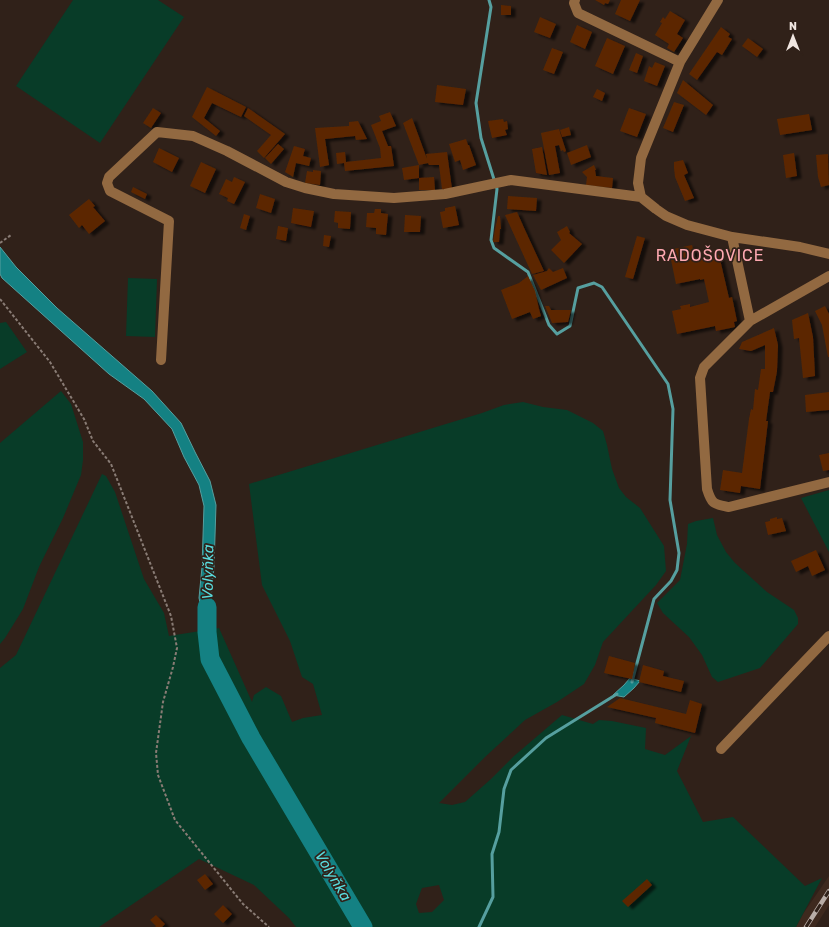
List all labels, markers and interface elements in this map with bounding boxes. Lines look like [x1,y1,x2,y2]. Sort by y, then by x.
north arrow [773,16,813,56]
text: N [789,20,797,33]
district label: RADOŠOVICE [656,245,764,265]
water label: Volyňka [199,544,217,600]
water label: Volyňka [311,848,355,904]

